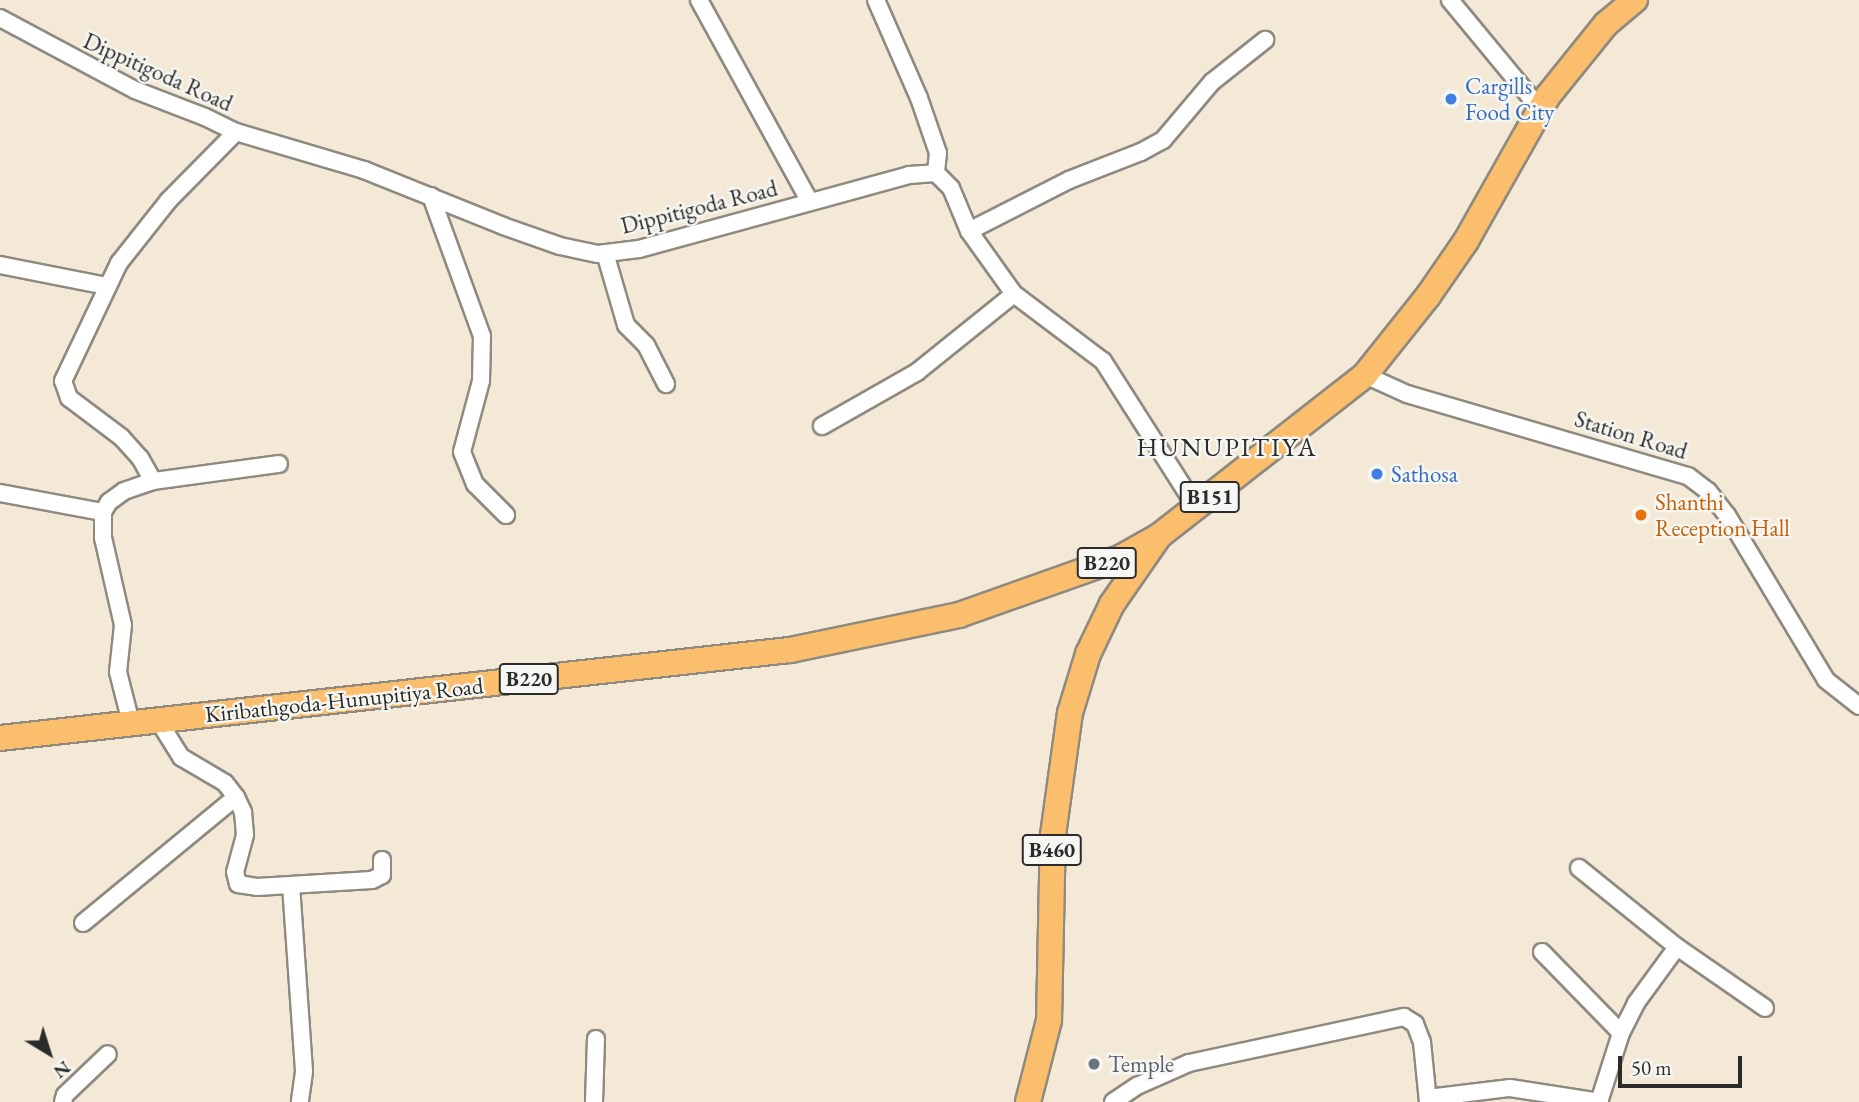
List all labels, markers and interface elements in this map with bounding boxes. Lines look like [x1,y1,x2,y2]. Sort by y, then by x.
street label: Dippitigoda Road [79,27,237,117]
place label: Cargills Food City [1465,72,1554,126]
marker: Cargills Food City [1443,91,1459,107]
street label: Dippitigoda Road [618,174,780,240]
street label: Station Road [1571,405,1691,465]
district label: HUNUPITIYA [1138,432,1316,464]
place label: Sathosa [1391,460,1458,488]
marker: Sathosa [1369,466,1385,482]
road number: B151 [1178,480,1242,514]
place label: Shanthi Reception Hall [1655,488,1790,542]
marker: Shanthi Reception Hall [1633,507,1649,523]
road number: B220 [1076,546,1138,580]
road number: B220 [498,662,560,696]
street label: Kiribathgoda-Hunupitiya Road [203,672,485,728]
road number: B460 [1020,832,1084,868]
north arrow [14,1018,84,1088]
scale bar [1621,1042,1745,1086]
place label: Temple [1108,1050,1174,1078]
text: 50 m [1631,1054,1672,1081]
text: N [48,1055,76,1085]
marker: Temple [1086,1056,1102,1072]

